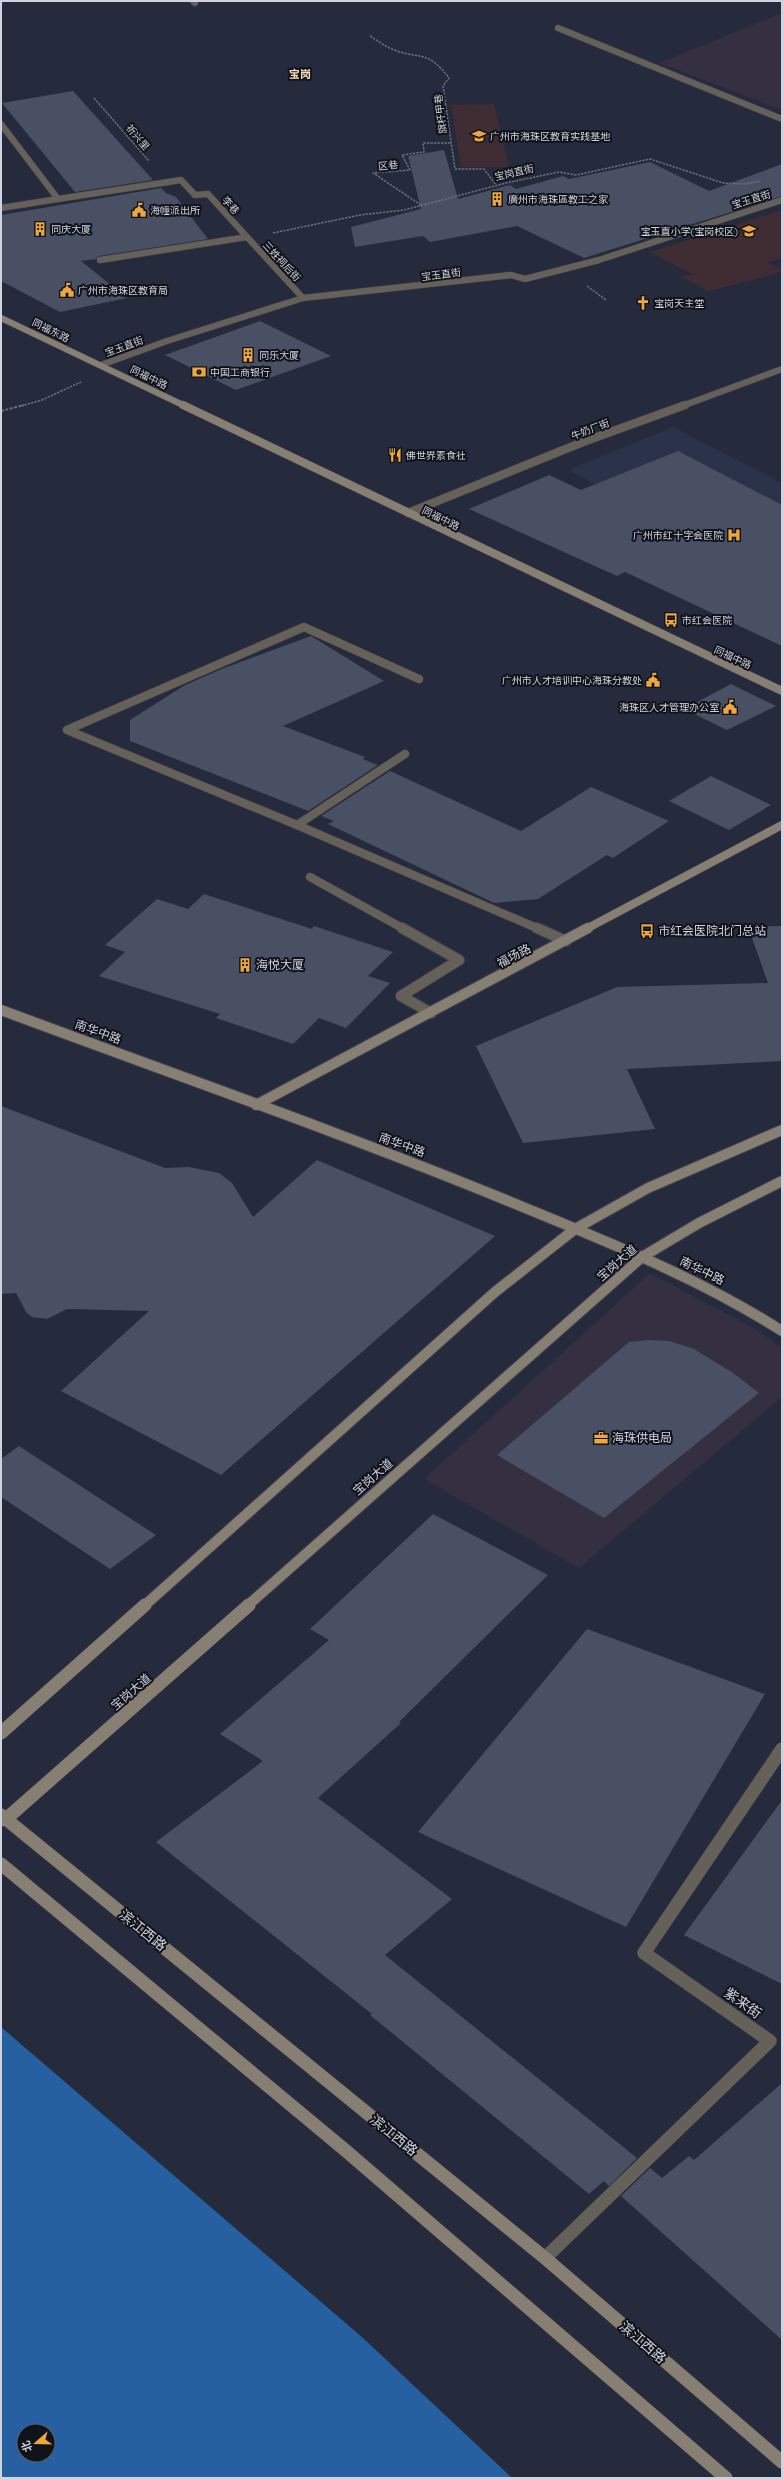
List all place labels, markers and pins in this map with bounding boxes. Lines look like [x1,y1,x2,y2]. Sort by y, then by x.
school or university icon: 广州市海珠区教育实践基地 [471,128,487,144]
place label: 广州市海珠区教育实践基地 [490,130,611,143]
building icon: 廣州市海珠區教工之家 [489,191,505,207]
place label: 廣州市海珠區教工之家 [508,193,609,206]
public building icon: 海幢派出所 [131,202,147,218]
place label: 海幢派出所 [150,204,200,217]
building icon: 同庆大厦 [32,221,48,237]
place label: 同庆大厦 [51,223,91,236]
school or university icon: 宝玉直小学(宝岗校区) [741,223,757,239]
place label: 宝玉直小学(宝岗校区) [641,225,738,238]
public building icon: 广州市海珠区教育局 [59,282,75,298]
place label: 广州市海珠区教育局 [78,284,168,297]
church icon: 宝岗天主堂 [635,295,651,311]
place label: 宝岗天主堂 [654,297,704,310]
building icon: 同乐大厦 [240,347,256,363]
place label: 同乐大厦 [259,349,299,362]
bank icon: 中国工商银行 [191,364,207,380]
place label: 中国工商银行 [210,366,270,379]
restaurant icon: 佛世界素食社 [387,447,403,463]
place label: 佛世界素食社 [405,449,466,462]
hospital icon: 广州市红十字会医院 [726,527,742,543]
place label: 广州市红十字会医院 [633,529,723,542]
bus stop icon: 市红会医院 [663,612,679,628]
place label: 市红会医院 [682,614,732,627]
public building icon: 广州市人才培训中心海珠分教处 [645,672,661,688]
place label: 广州市人才培训中心海珠分教处 [502,674,642,687]
public building icon: 海珠区人才管理办公室 [722,699,738,715]
place label: 海珠区人才管理办公室 [619,701,719,714]
bus stop icon: 市红会医院北门总站 [639,923,655,939]
place label: 市红会医院北门总站 [658,923,766,938]
building icon: 海悦大厦 [237,957,253,973]
place label: 海悦大厦 [256,957,304,972]
office icon: 海珠供电局 [593,1430,609,1446]
place label: 海珠供电局 [612,1430,672,1445]

